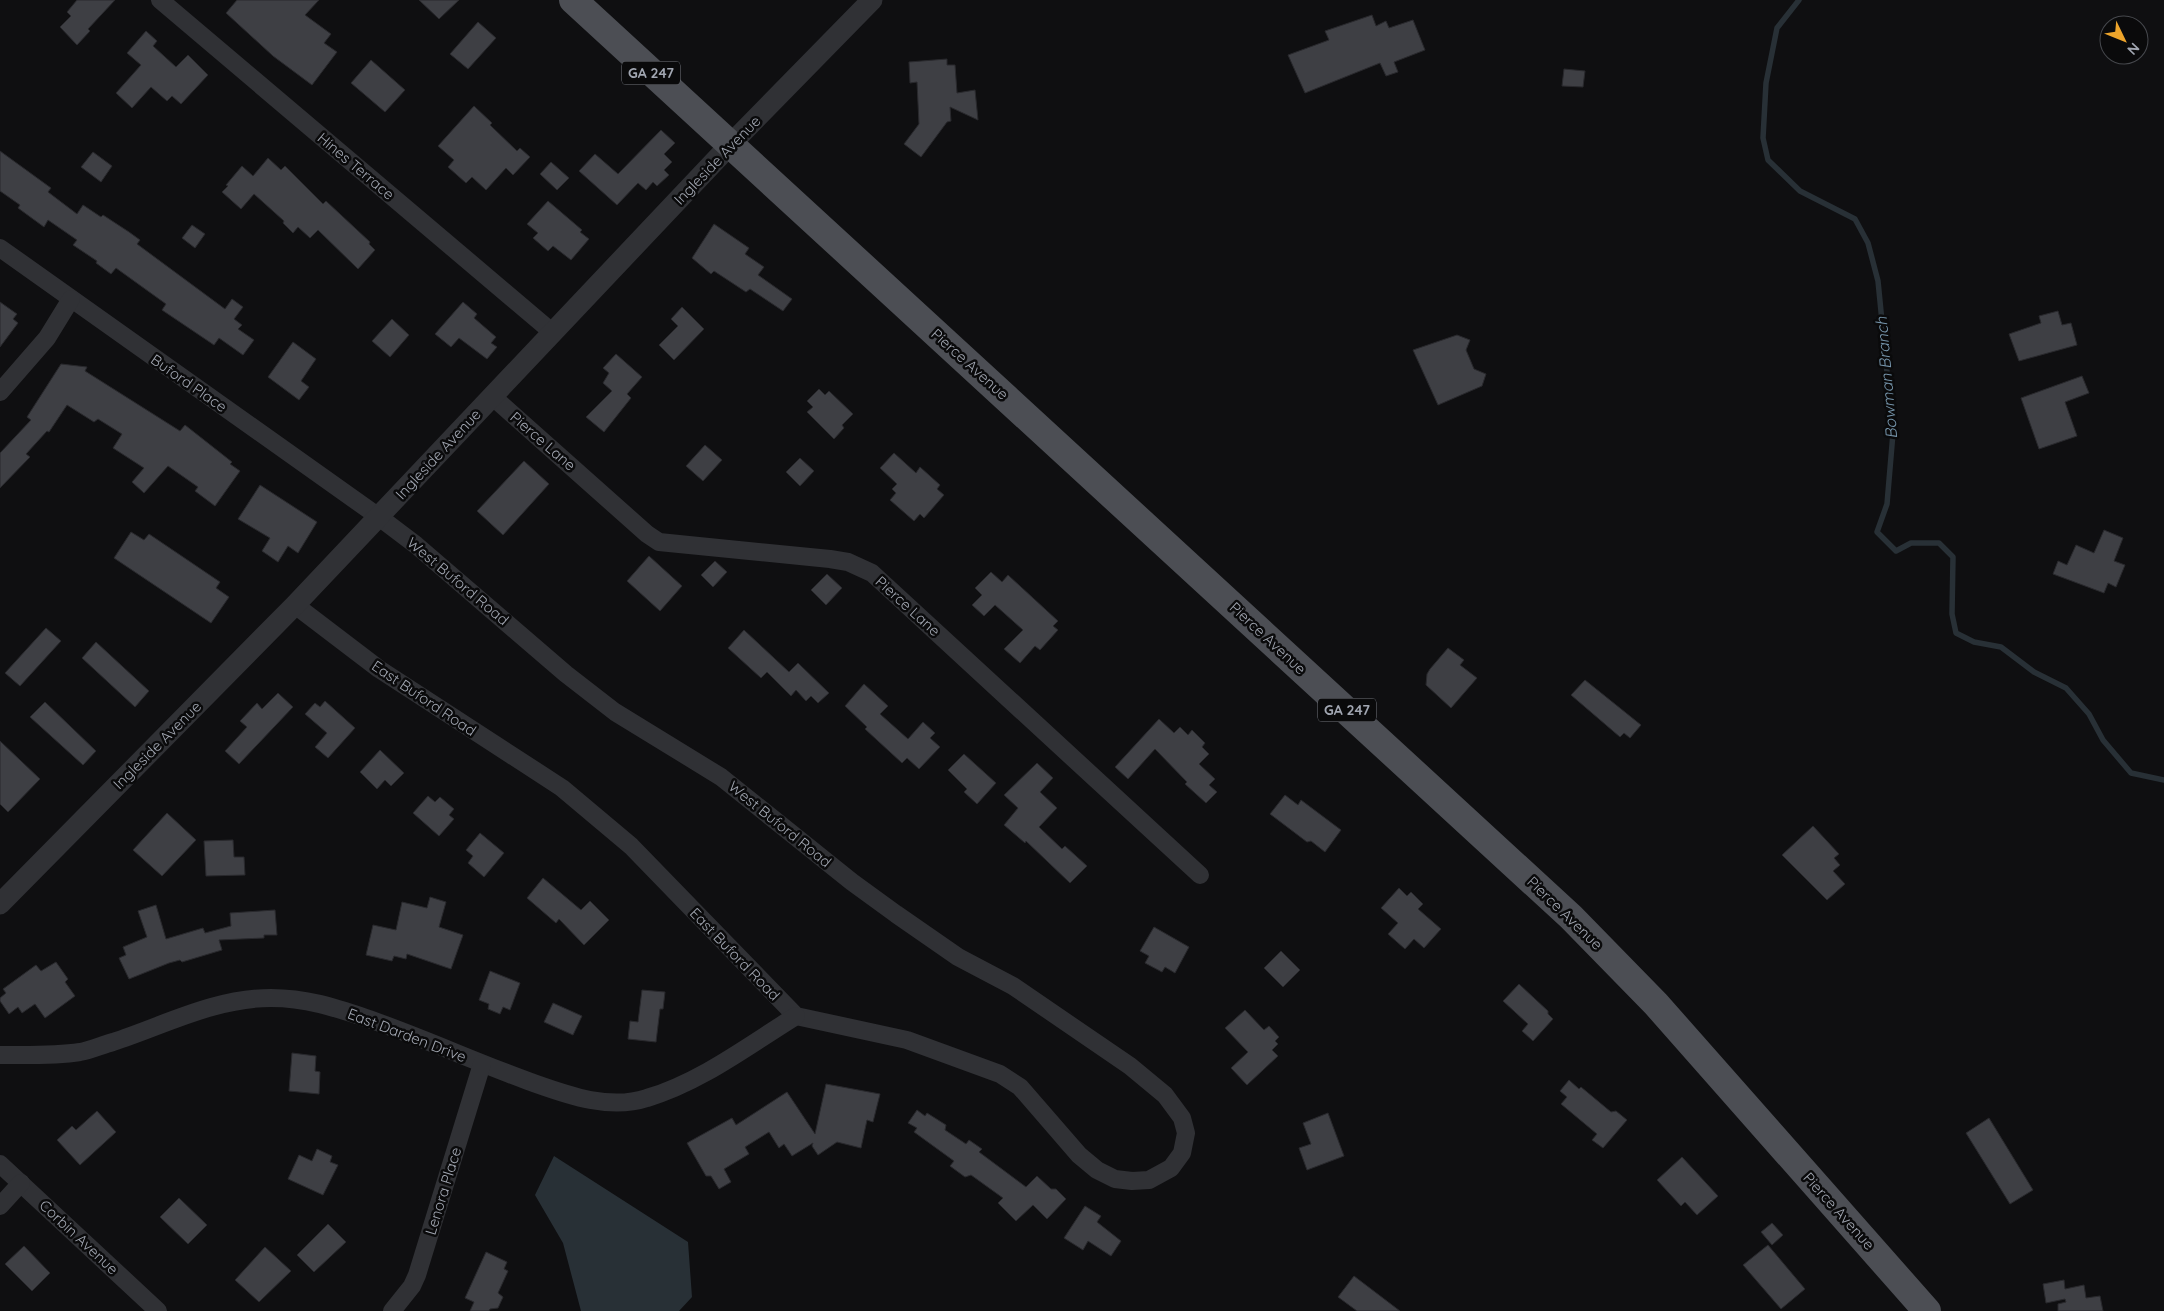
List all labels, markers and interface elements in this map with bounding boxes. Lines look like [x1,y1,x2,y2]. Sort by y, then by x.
north arrow [2099,15,2149,65]
text: N [2123,39,2144,59]
road number: GA 247 [622,62,680,84]
street label: Ingleside Avenue [670,111,764,209]
street label: Hines Terrace [314,128,398,204]
water label: Bowman Branch [1871,315,1901,440]
street label: Pierce Avenue [927,324,1013,404]
street label: Buford Place [147,350,231,416]
street label: Ingleside Avenue [391,405,485,503]
street label: Pierce Lane [506,407,580,475]
street label: West Buford Road [403,533,513,629]
street label: Pierce Lane [872,572,944,640]
street label: Pierce Avenue [1226,598,1310,678]
street label: East Buford Road [368,656,480,740]
street label: Ingleside Avenue [109,697,205,793]
road number: GA 247 [1318,698,1376,722]
street label: West Buford Road [725,777,835,871]
street label: Pierce Avenue [1523,872,1607,954]
street label: East Buford Road [686,904,784,1004]
street label: East Darden Drive [345,1004,469,1066]
street label: Lenora Place [421,1145,465,1237]
street label: Pierce Avenue [1799,1168,1879,1254]
street label: Corbin Avenue [36,1196,122,1278]

